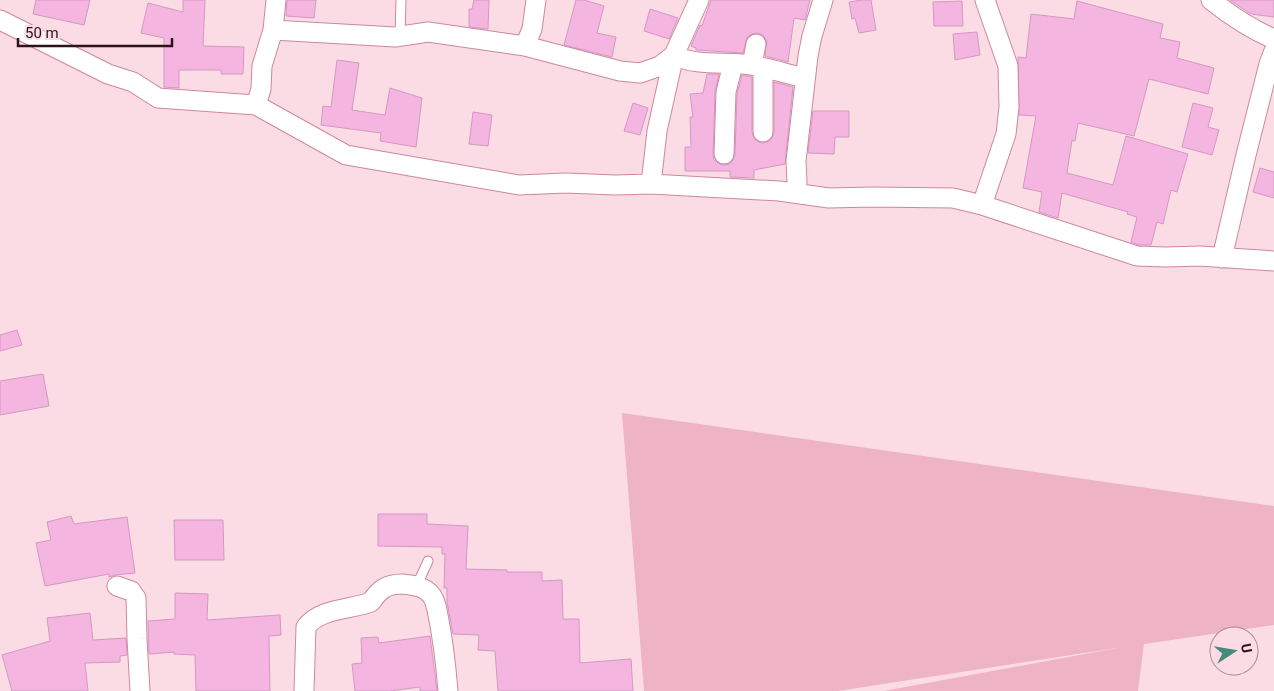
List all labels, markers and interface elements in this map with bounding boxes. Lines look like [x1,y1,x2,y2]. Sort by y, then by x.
scale bar [18,15,171,47]
text: 50 m [25,24,59,42]
north arrow [1209,626,1259,676]
text: U [1238,642,1256,654]

